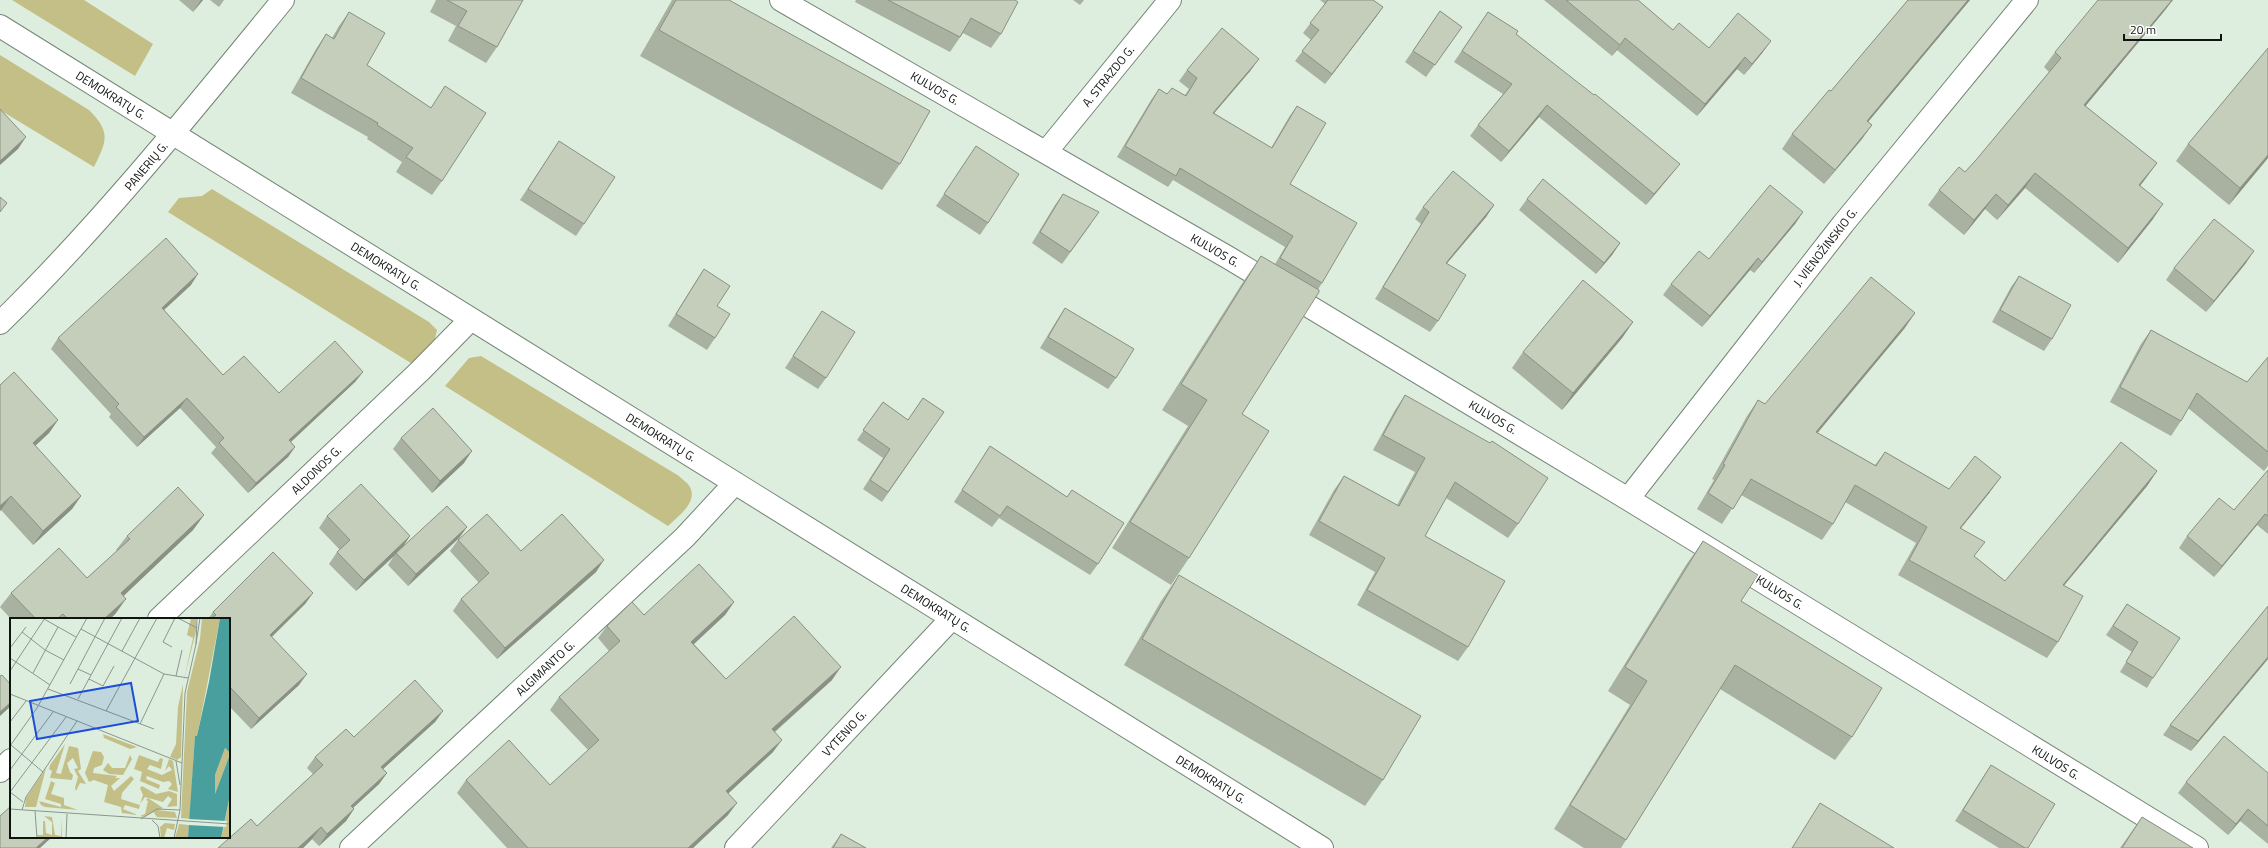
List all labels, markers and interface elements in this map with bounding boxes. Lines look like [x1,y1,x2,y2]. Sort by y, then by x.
scale bar [2124,16,2221,42]
text: 20 m [2130,20,2156,39]
street label: A. STRAZDO G. [1077,41,1139,111]
street label: DEMOKRATŲ G. [72,66,150,124]
street label: KULVOS G. [907,66,963,110]
street label: PANERIŲ G. [120,137,172,195]
street label: J. VIENOŽINSKIO G. [1788,203,1862,291]
street label: KULVOS G. [1187,228,1243,272]
street label: DEMOKRATŲ G. [347,237,425,295]
street label: KULVOS G. [1465,395,1521,439]
street label: DEMOKRATŲ G. [622,408,700,466]
street label: ALDONOS G. [286,441,346,499]
street label: KULVOS G. [1752,570,1808,614]
street label: DEMOKRATŲ G. [897,579,975,637]
inset map [10,618,230,838]
street label: ALGIMANTO G. [511,635,579,701]
street label: VYTENIO G. [817,705,871,761]
street label: KULVOS G. [2028,740,2084,784]
street label: DEMOKRATŲ G. [1172,750,1250,808]

